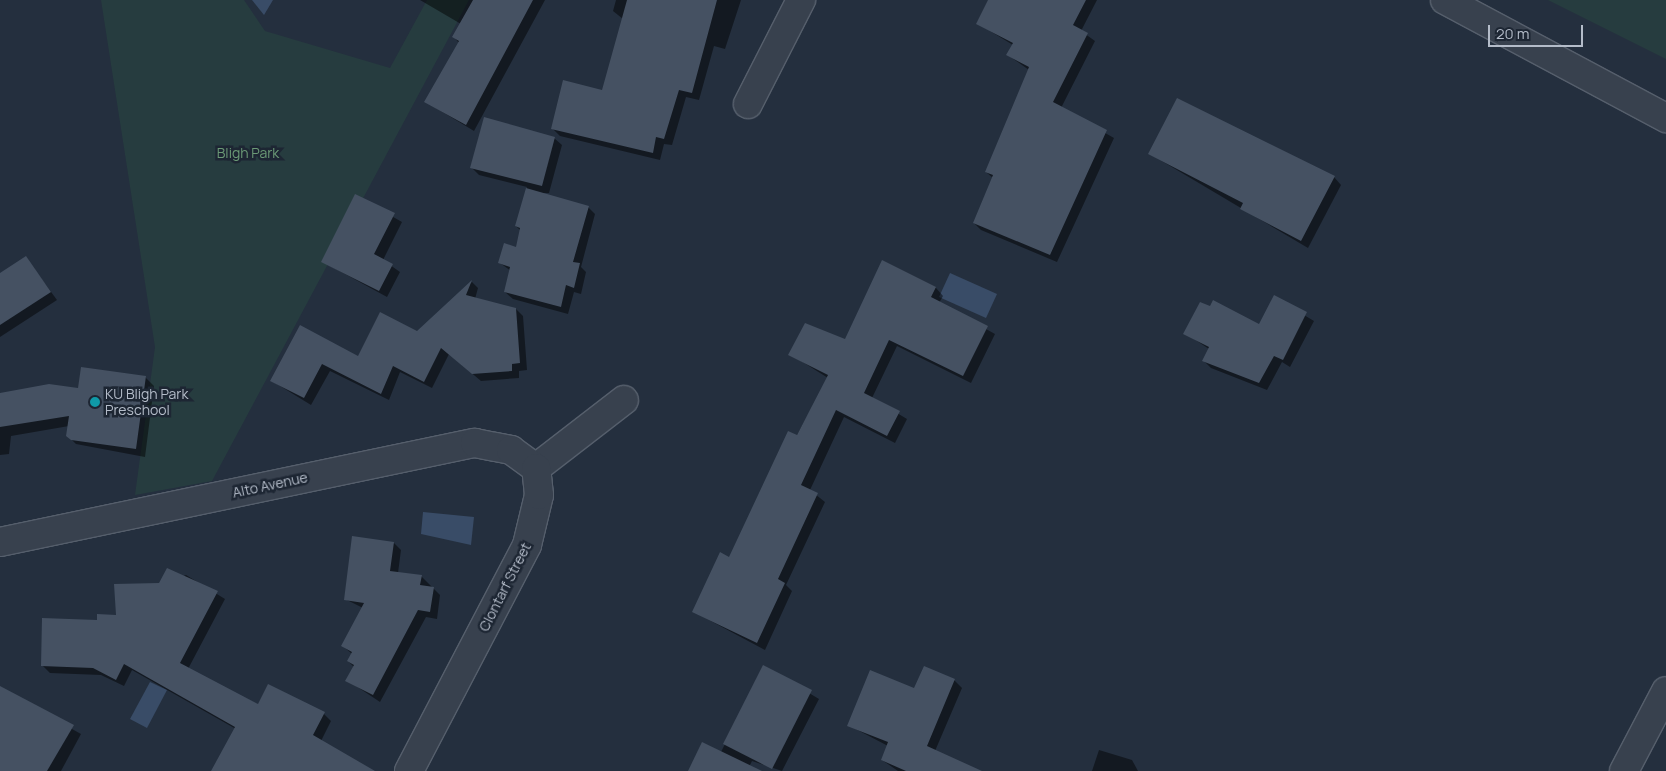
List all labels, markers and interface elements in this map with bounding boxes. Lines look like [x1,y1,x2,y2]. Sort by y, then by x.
scale bar [1491,15,1586,47]
text: 20 m [1496,23,1529,44]
park label: Bligh Park [217,145,279,161]
place label: KU Bligh Park Preschool [105,386,188,418]
marker: KU Bligh Park Preschool [89,396,101,408]
street label: Alto Avenue [231,469,309,501]
street label: Clontarf Street [475,540,535,634]

